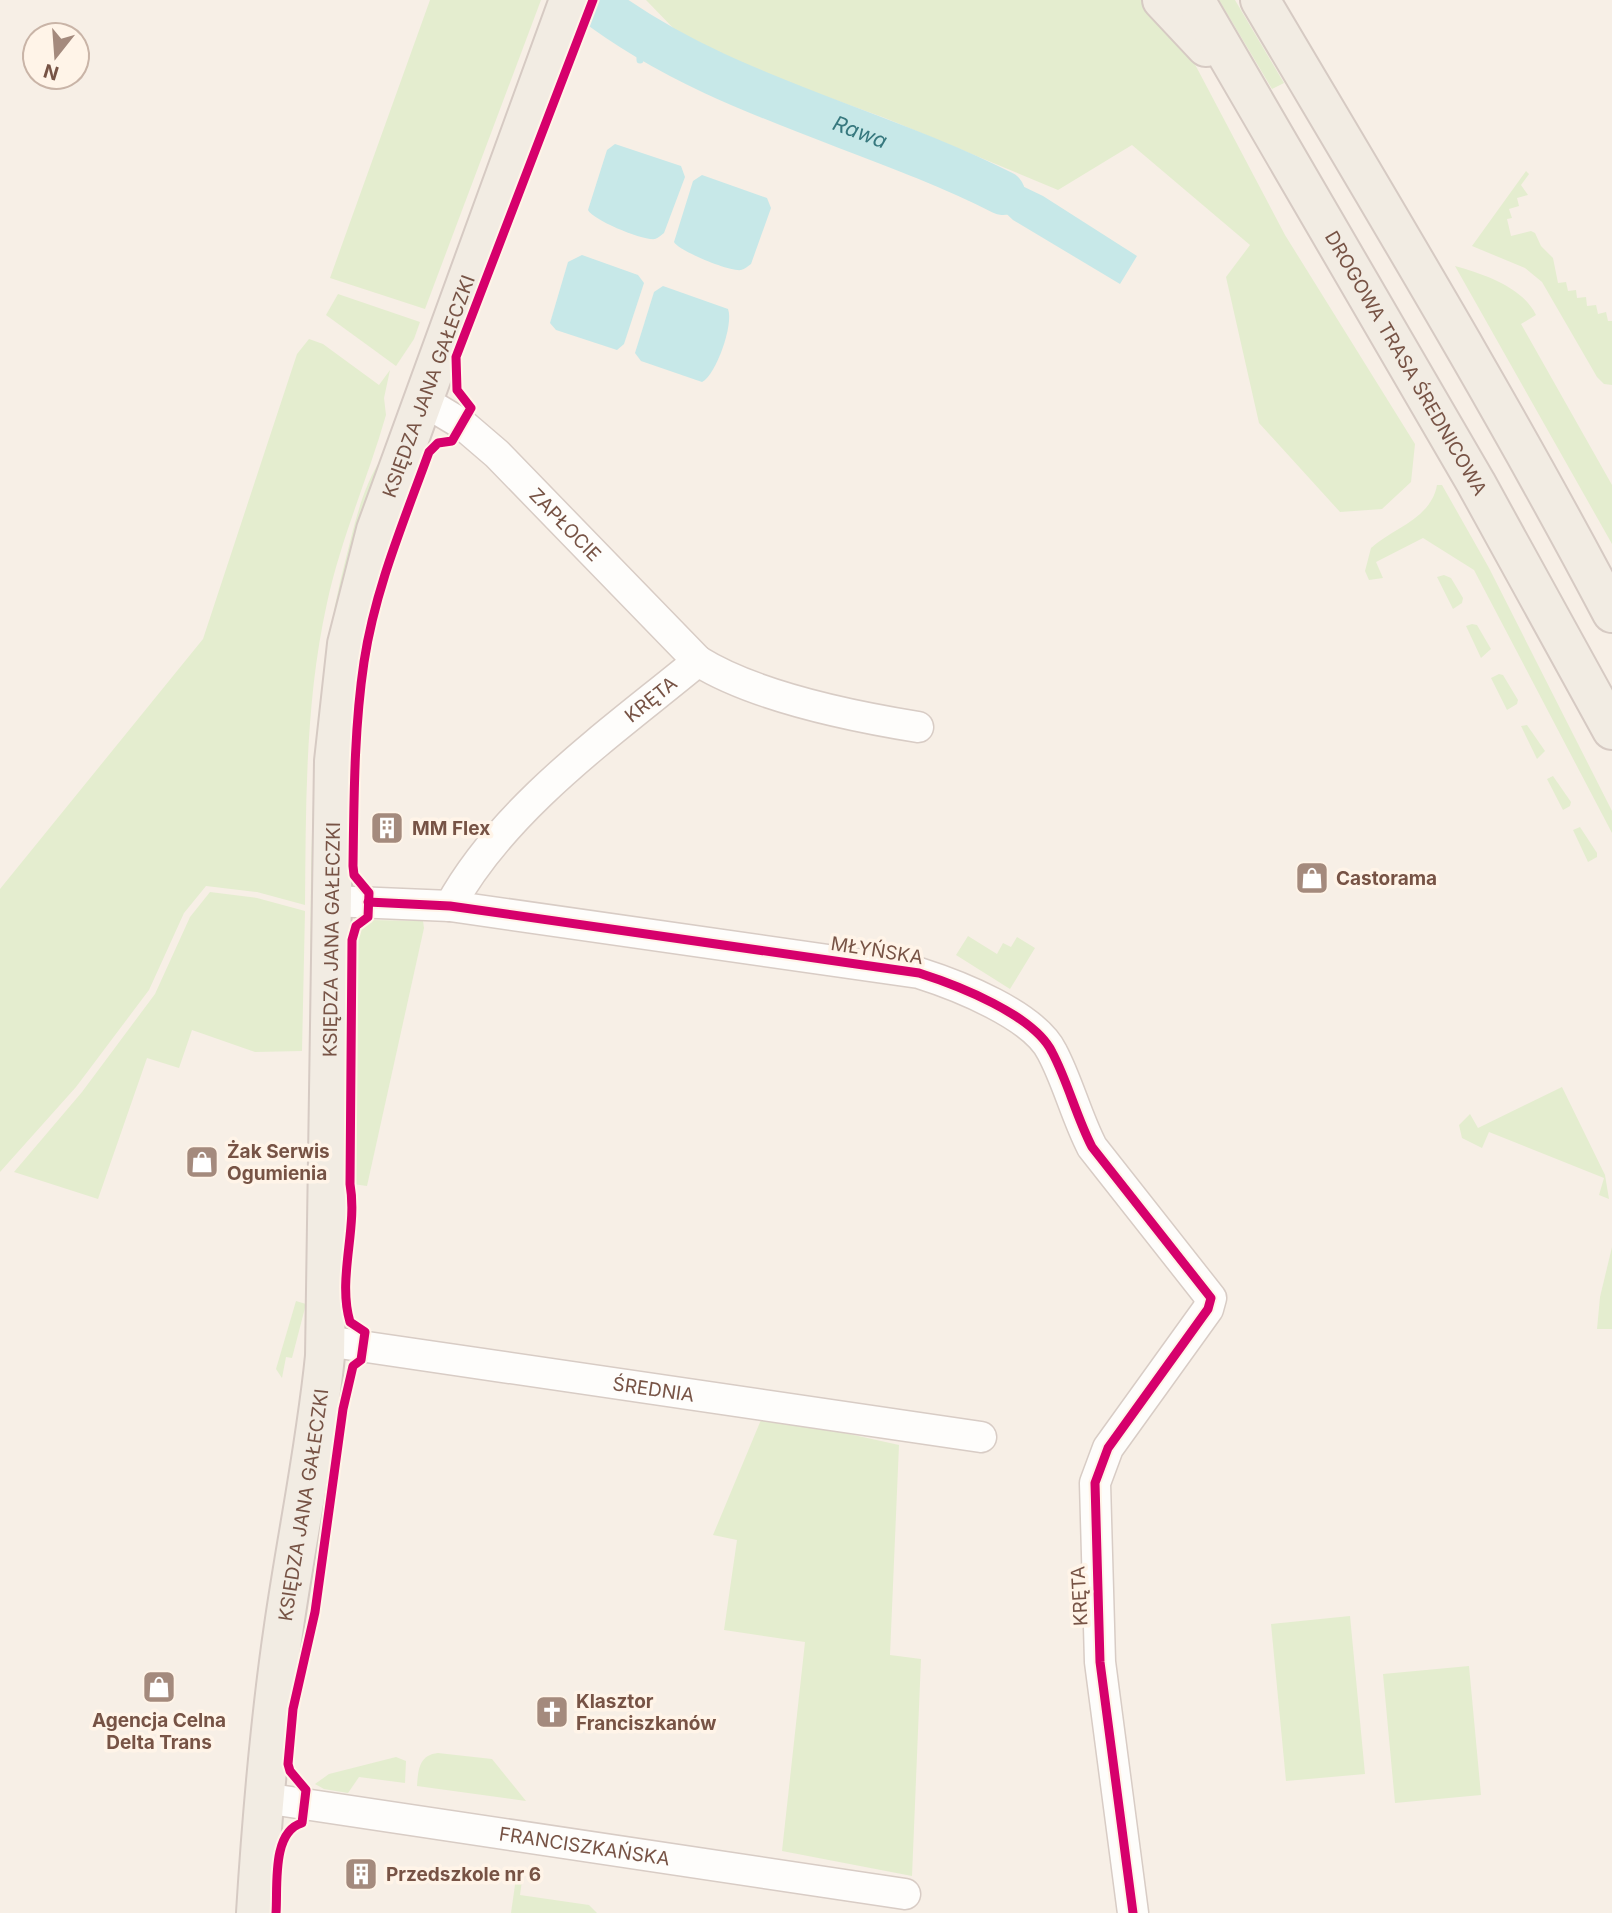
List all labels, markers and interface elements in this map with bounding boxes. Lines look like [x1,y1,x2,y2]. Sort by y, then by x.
north arrow [21,21,91,91]
text: N [41,59,61,85]
water label: Rawa [830,110,891,154]
street label: DROGOWA TRASA ŚREDNICOWA [1320,227,1491,499]
street label: KSIĘDZA JANA GAŁECZKI [378,272,480,501]
street label: ZAPŁOCIE [524,483,606,566]
street label: KRĘTA [620,672,682,727]
building icon: MM Flex [368,809,406,847]
place label: MM Flex [412,817,490,840]
street label: KSIĘDZA JANA GAŁECZKI [319,822,345,1057]
shop icon: Castorama [1293,859,1331,897]
place label: Castorama [1336,867,1437,890]
street label: MŁYŃSKA [829,931,925,969]
place label: Żak Serwis Ogumienia [227,1140,330,1185]
shop icon: Żak Serwis Ogumienia [183,1143,221,1181]
street label: ŚREDNIA [611,1372,696,1407]
street label: KSIĘDZA JANA GAŁECZKI [274,1387,333,1623]
street label: KRĘTA [1066,1565,1093,1627]
shop icon: Agencja Celna Delta Trans [140,1668,178,1706]
place label: Klasztor Franciszkanów [576,1690,716,1735]
church icon: Klasztor Franciszkanów [533,1693,571,1731]
place label: Agencja Celna Delta Trans [92,1709,226,1754]
street label: FRANCISZKAŃSKA [497,1822,671,1871]
building icon: Przedszkole nr 6 [342,1855,380,1893]
place label: Przedszkole nr 6 [386,1863,541,1886]

